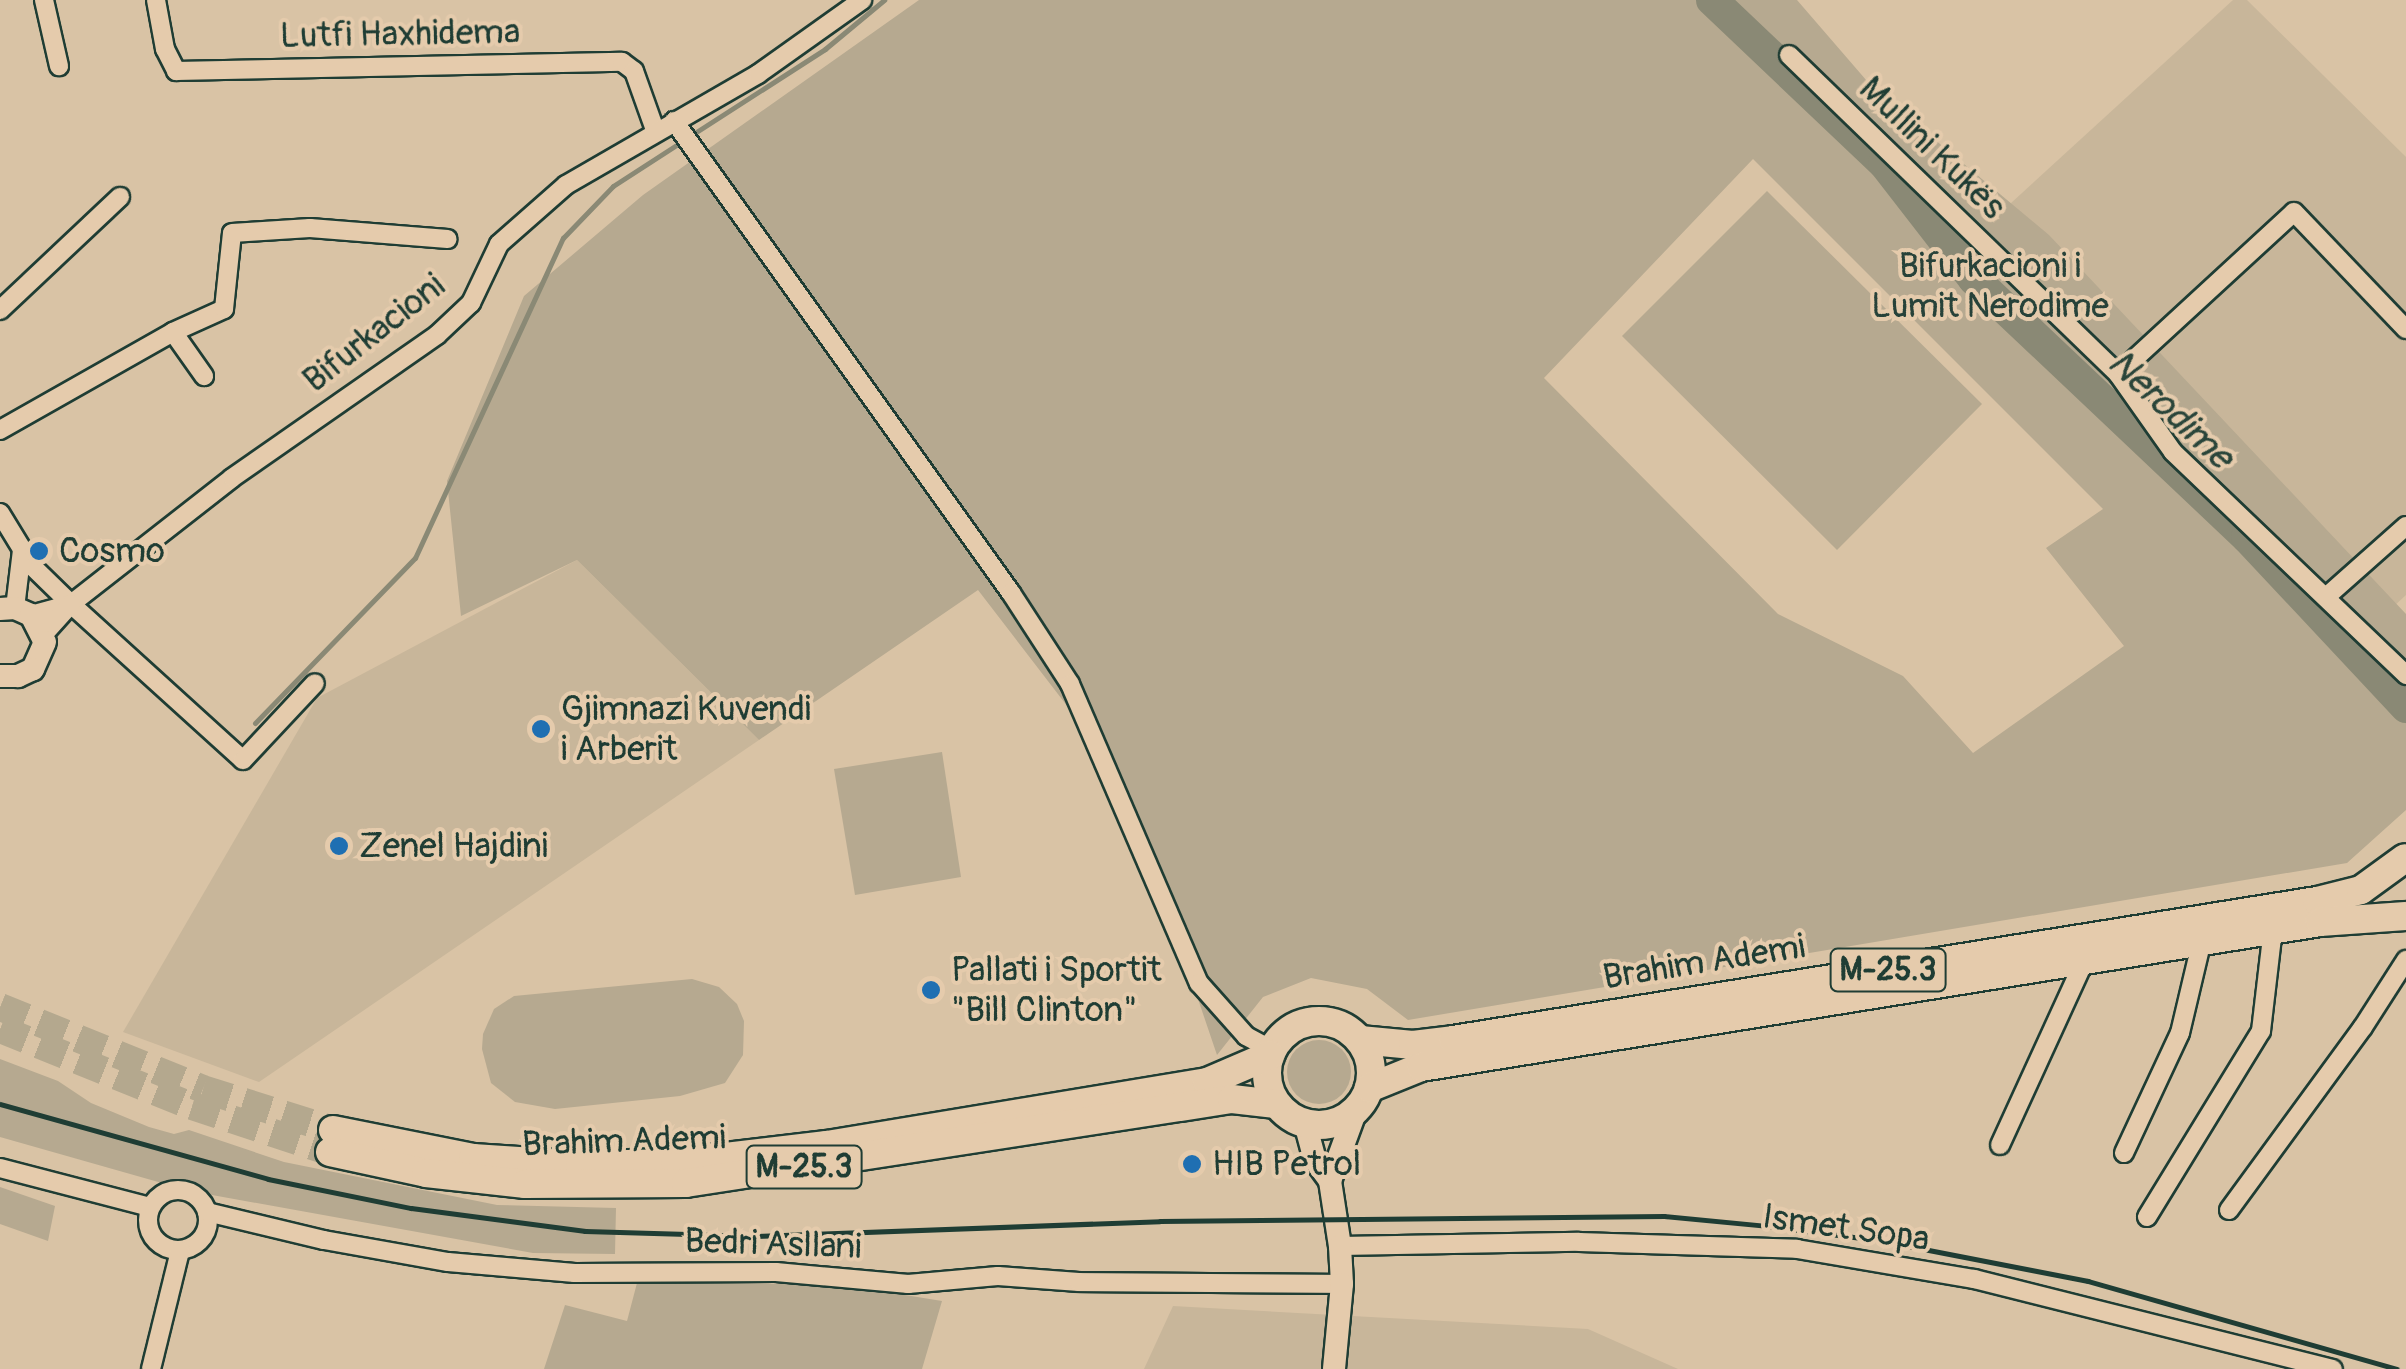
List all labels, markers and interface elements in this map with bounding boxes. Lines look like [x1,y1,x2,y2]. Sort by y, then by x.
street label: Lutfi Haxhidema [280,11,520,57]
street label: Mullini Kukës [1850,68,2014,228]
park label: Bifurkacioni i Lumit Nerodime [1871,245,2109,327]
street label: Bifurkacioni [295,265,453,401]
water label: Nerodime [2098,341,2242,479]
place label: Cosmo [59,530,165,572]
marker: Cosmo [28,540,50,562]
place label: Gjimnazi Kuvendi i Arberit [561,688,811,770]
marker: Gjimnazi Kuvendi i Arberit [530,718,552,740]
place label: Zenel Hajdini [359,825,548,867]
marker: Zenel Hajdini [328,835,350,857]
street label: Brahim Ademi [1600,925,1808,999]
road number: M-25.3 [1828,943,1948,997]
place label: Pallati i Sportit "Bill Clinton" [951,949,1161,1031]
marker: Pallati i Sportit "Bill Clinton" [920,979,942,1001]
street label: Brahim Ademi [521,1116,727,1166]
road number: M-25.3 [744,1140,864,1194]
place label: HIB Petrol [1212,1143,1361,1185]
marker: HIB Petrol [1181,1153,1203,1175]
street label: Ismet Sopa [1760,1196,1932,1260]
street label: Bedri Asllani [684,1220,862,1268]

